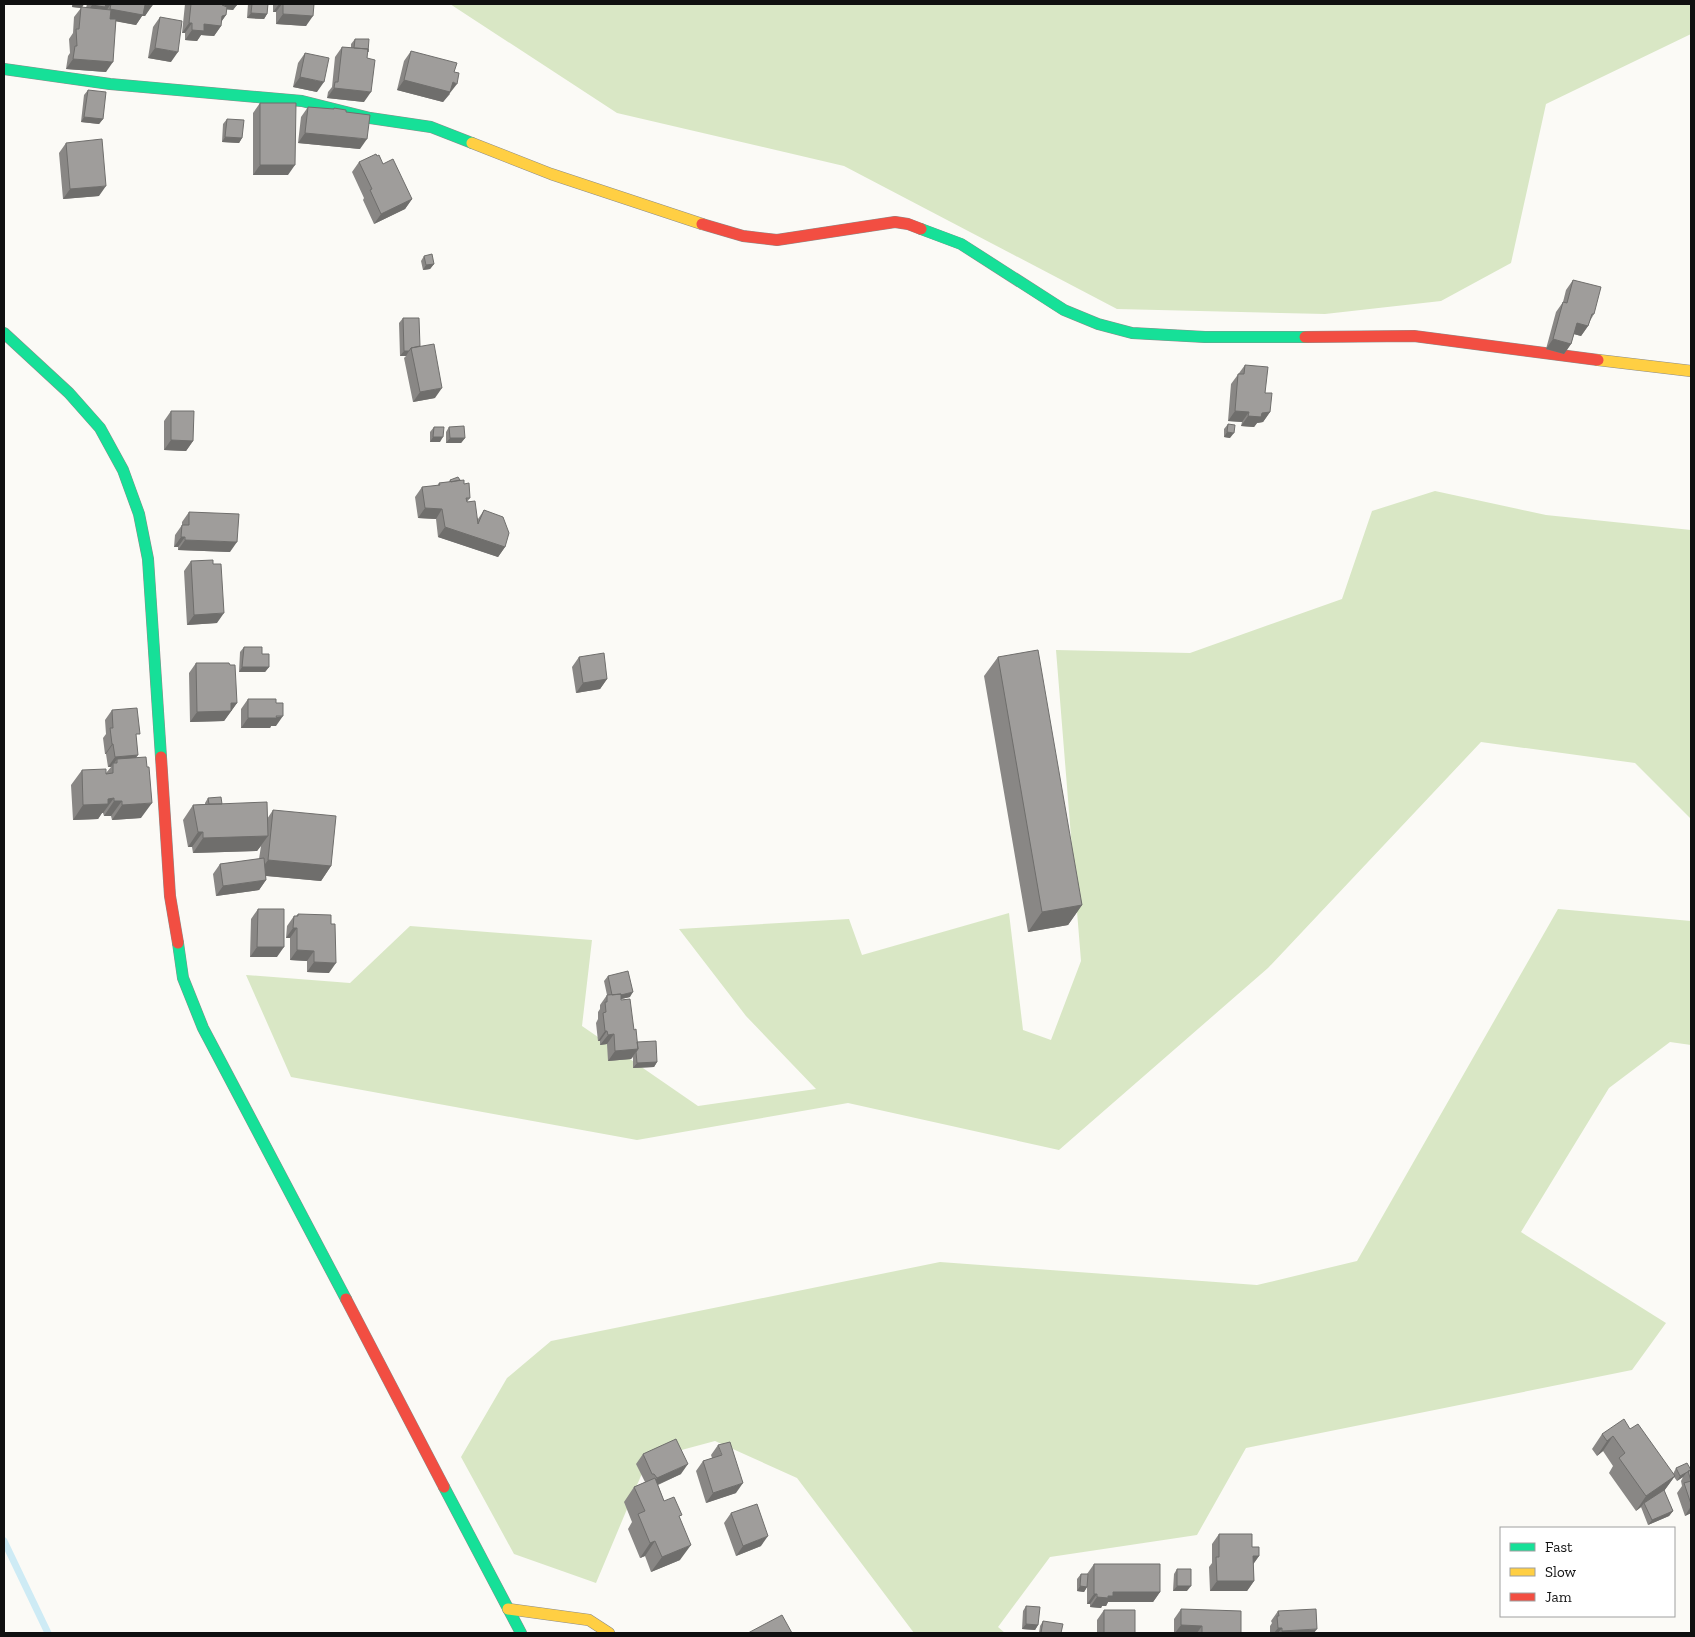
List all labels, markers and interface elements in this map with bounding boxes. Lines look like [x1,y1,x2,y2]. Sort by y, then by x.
legend [1500,1527,1675,1617]
text: Fast [1545,1538,1573,1556]
text: Slow [1545,1563,1577,1581]
text: Jam [1545,1588,1572,1606]

